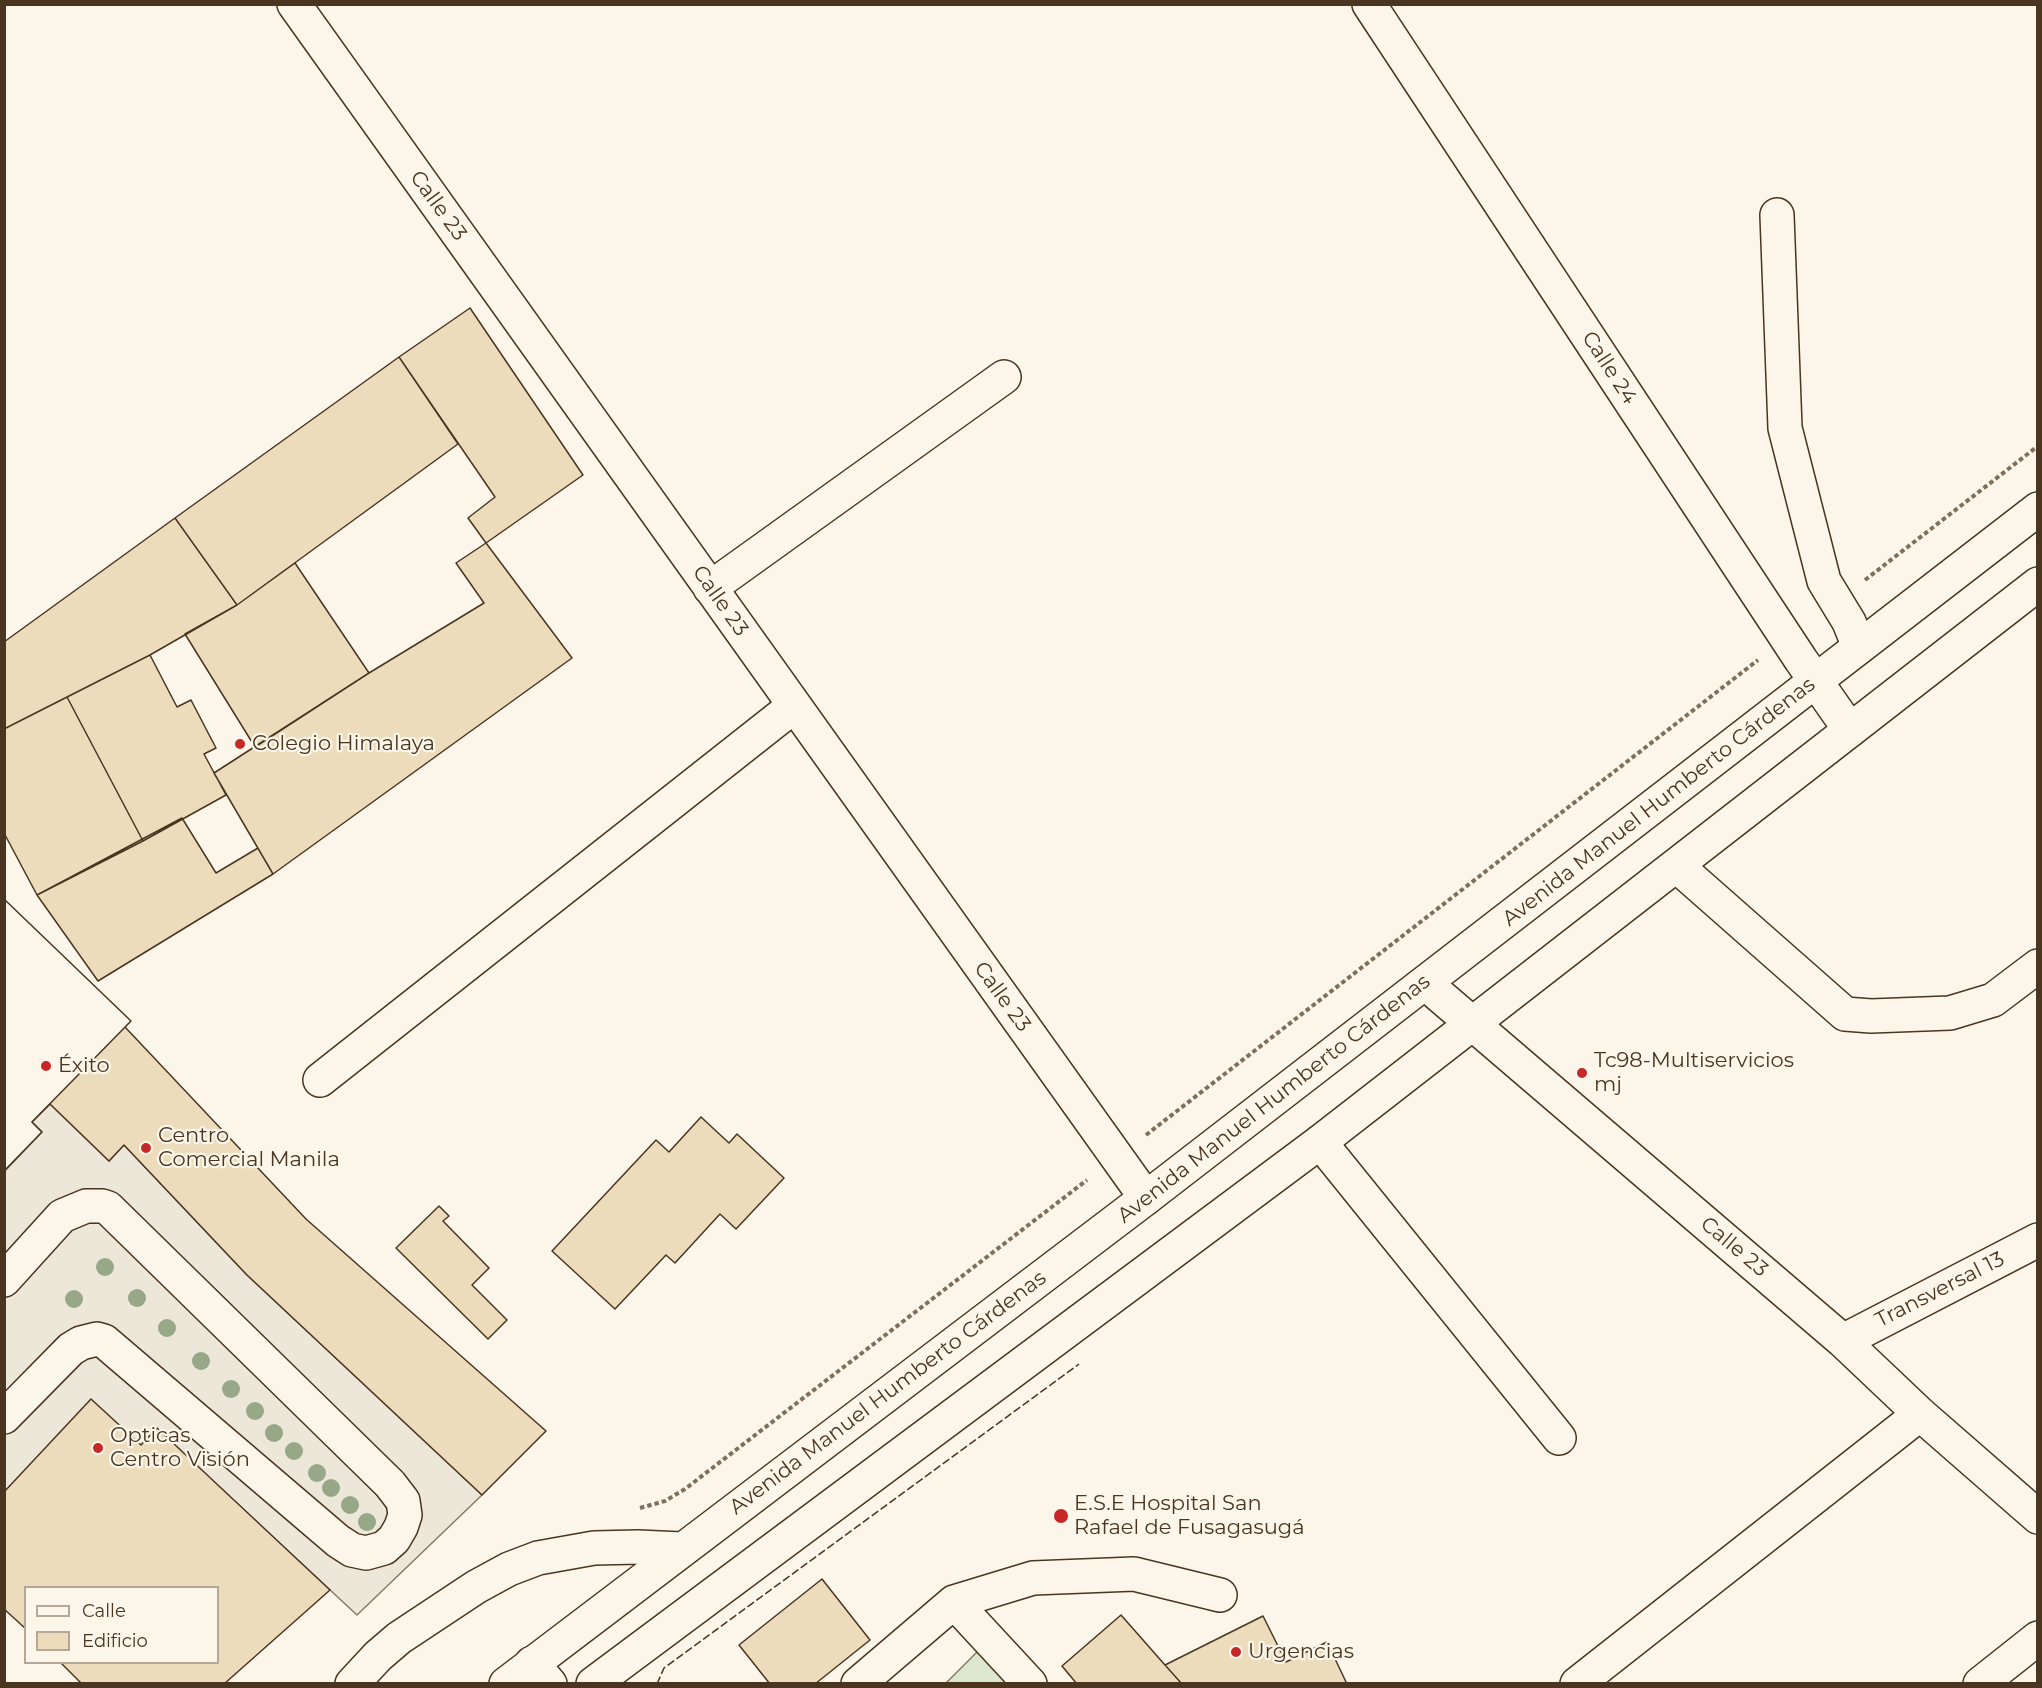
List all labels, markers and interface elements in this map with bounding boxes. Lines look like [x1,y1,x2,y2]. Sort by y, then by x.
street label: Calle 23 [404,166,472,246]
street label: Calle 24 [1576,327,1642,409]
street label: Calle 23 [687,561,753,641]
street label: Avenida Manuel Humberto Cárdenas [1498,672,1820,932]
place label: Colegio Himalaya [252,731,435,757]
marker: Colegio Himalaya [233,737,247,751]
street label: Calle 23 [968,957,1036,1037]
street label: Avenida Manuel Humberto Cárdenas [1113,969,1435,1229]
place label: Tc98-Multiservicios mj [1594,1048,1794,1098]
place label: Éxito [58,1053,110,1079]
marker: Éxito [39,1059,53,1073]
marker: Tc98-Multiservicios mj [1575,1066,1589,1080]
place label: Centro Comercial Manila [158,1123,340,1173]
marker: Centro Comercial Manila [139,1141,153,1155]
street label: Calle 23 [1695,1212,1773,1282]
street label: Transversal 13 [1871,1247,2009,1333]
street label: Avenida Manuel Humberto Cárdenas [725,1266,1051,1520]
place label: Opticas Centro Visión [110,1423,250,1473]
marker: Opticas Centro Visión [91,1441,105,1455]
place label: E.S.E Hospital San Rafael de Fusagasugá [1074,1491,1305,1541]
marker: E.S.E Hospital San Rafael de Fusagasugá [1052,1507,1070,1525]
legend [24,1586,219,1664]
text: Calle [82,1600,126,1622]
text: Edificio [82,1630,148,1652]
place label: Urgencias [1248,1639,1354,1665]
marker: Urgencias [1229,1645,1243,1659]

